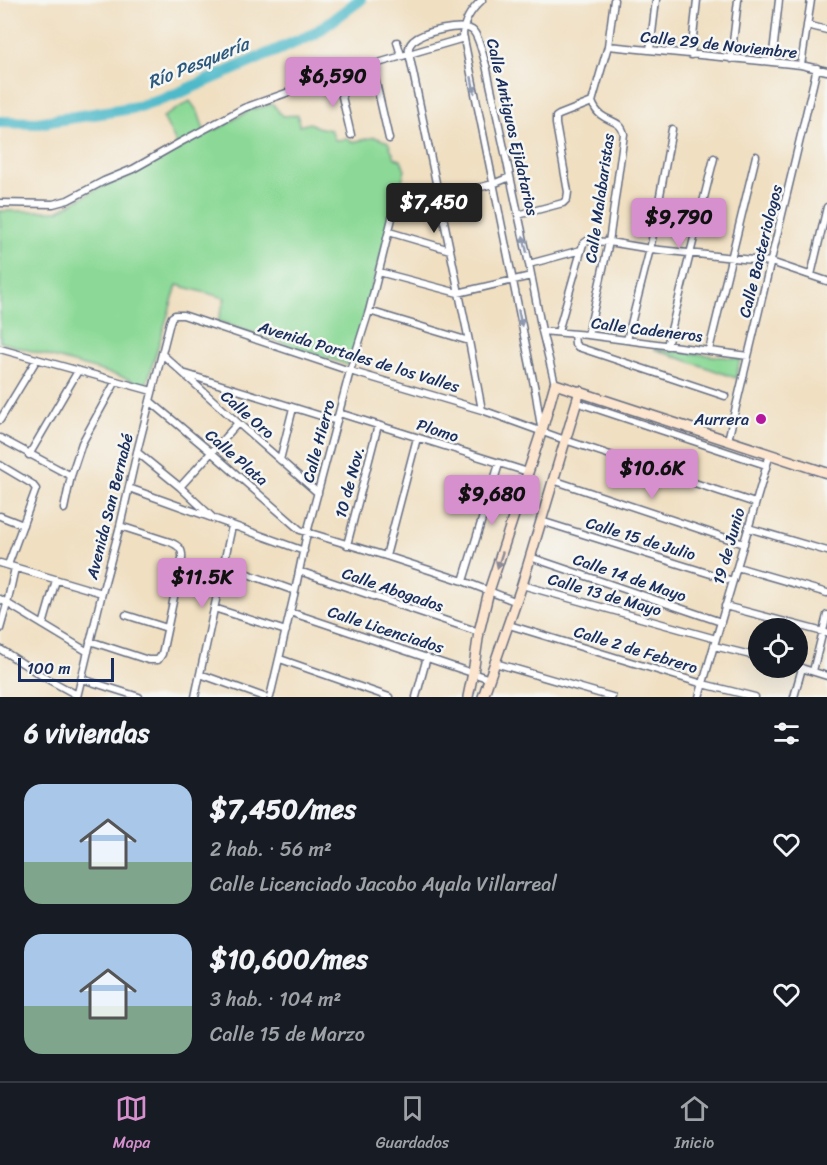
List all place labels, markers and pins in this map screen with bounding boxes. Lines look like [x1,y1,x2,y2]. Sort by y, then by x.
pin: $6,590 [284,57,382,108]
pin: $7,450 [385,183,483,234]
pin: $9,790 [630,198,728,249]
place label: Aurrera [693,405,749,434]
marker: Aurrera [754,412,768,426]
pin: $10.6K [603,449,701,500]
pin: $9,680 [443,475,541,526]
pin: $11.5K [153,558,251,609]

